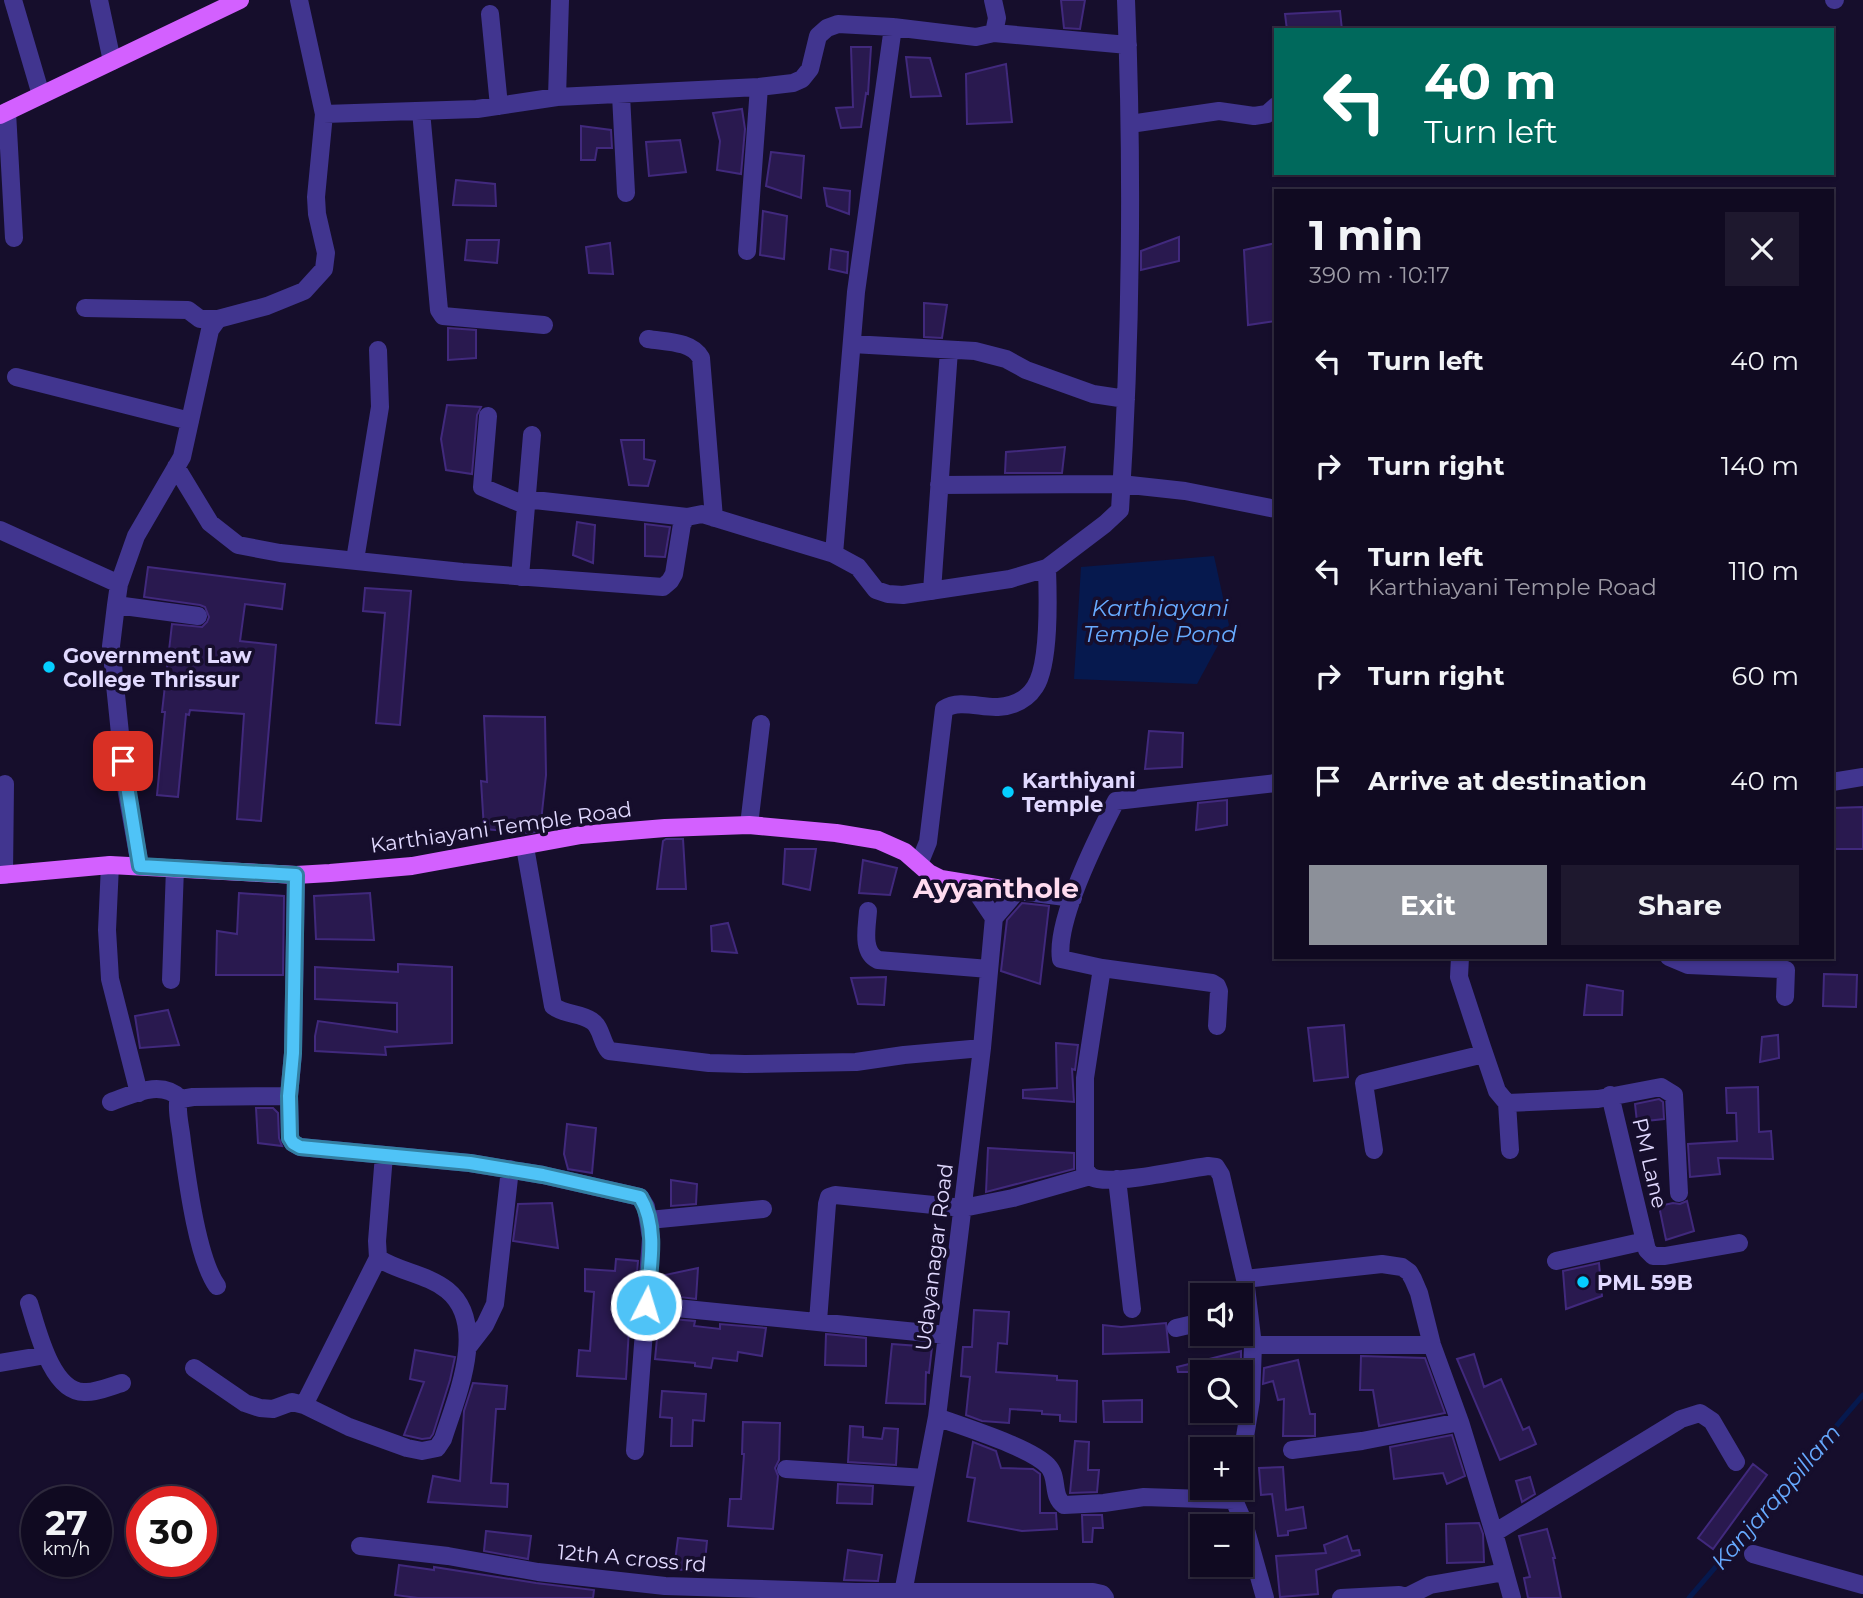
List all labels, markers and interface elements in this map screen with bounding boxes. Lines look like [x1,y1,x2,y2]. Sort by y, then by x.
text: 40 m [1424,52,1556,111]
icon: left [1309,56,1400,147]
text: Turn left [1424,112,1558,151]
text: 1 min [1309,209,1423,261]
button: close [1725,212,1799,286]
text: 390 m · 10:17 [1309,261,1450,289]
icon: left [1309,342,1347,380]
text: Turn left [1368,345,1484,377]
text: 40 m [1730,345,1799,377]
icon: right [1309,447,1347,485]
text: Turn right [1368,450,1504,482]
text: 140 m [1721,450,1799,482]
text: Turn left [1368,541,1484,573]
icon: left [1309,552,1347,590]
text: 110 m [1729,555,1799,587]
text: Karthiayani Temple Road [1368,573,1657,601]
water label: Karthiayani Temple Pond [1083,594,1237,648]
place label: Government Law College Thrissur [63,643,252,692]
icon: right [1309,657,1347,695]
marker: Government Law College Thrissur [41,659,57,675]
text: Turn right [1368,660,1504,692]
text: 60 m [1732,660,1799,692]
pin [93,731,153,791]
icon: arrive [104,742,142,780]
icon: arrive [1309,762,1347,800]
text: Arrive at destination [1368,765,1647,797]
text: 40 m [1730,765,1799,797]
place label: Karthiyani Temple [1022,768,1135,817]
marker: Karthiyani Temple [1000,784,1016,800]
street label: Karthiayani Temple Road [369,796,633,858]
button: Exit [1309,865,1547,945]
button: Share [1561,865,1799,945]
district label: Ayyanthole [912,871,1079,905]
street label: PM Lane [1627,1115,1673,1211]
street label: Udayanagar Road [910,1162,958,1352]
position arrow [609,1268,683,1342]
place label: PML 59B [1597,1270,1693,1295]
marker: PML 59B [1575,1274,1591,1290]
map controls [1190,1283,1253,1577]
button: sound [1190,1283,1253,1346]
button: search [1190,1360,1253,1423]
water label: Kanjarappillam [1705,1419,1847,1575]
button: + [1190,1437,1253,1500]
speed limit sign: 30 [126,1486,217,1577]
text: 27 [45,1501,88,1544]
button: − [1190,1514,1253,1577]
text: km/h [42,1538,91,1560]
street label: 12th A cross rd [556,1539,708,1577]

